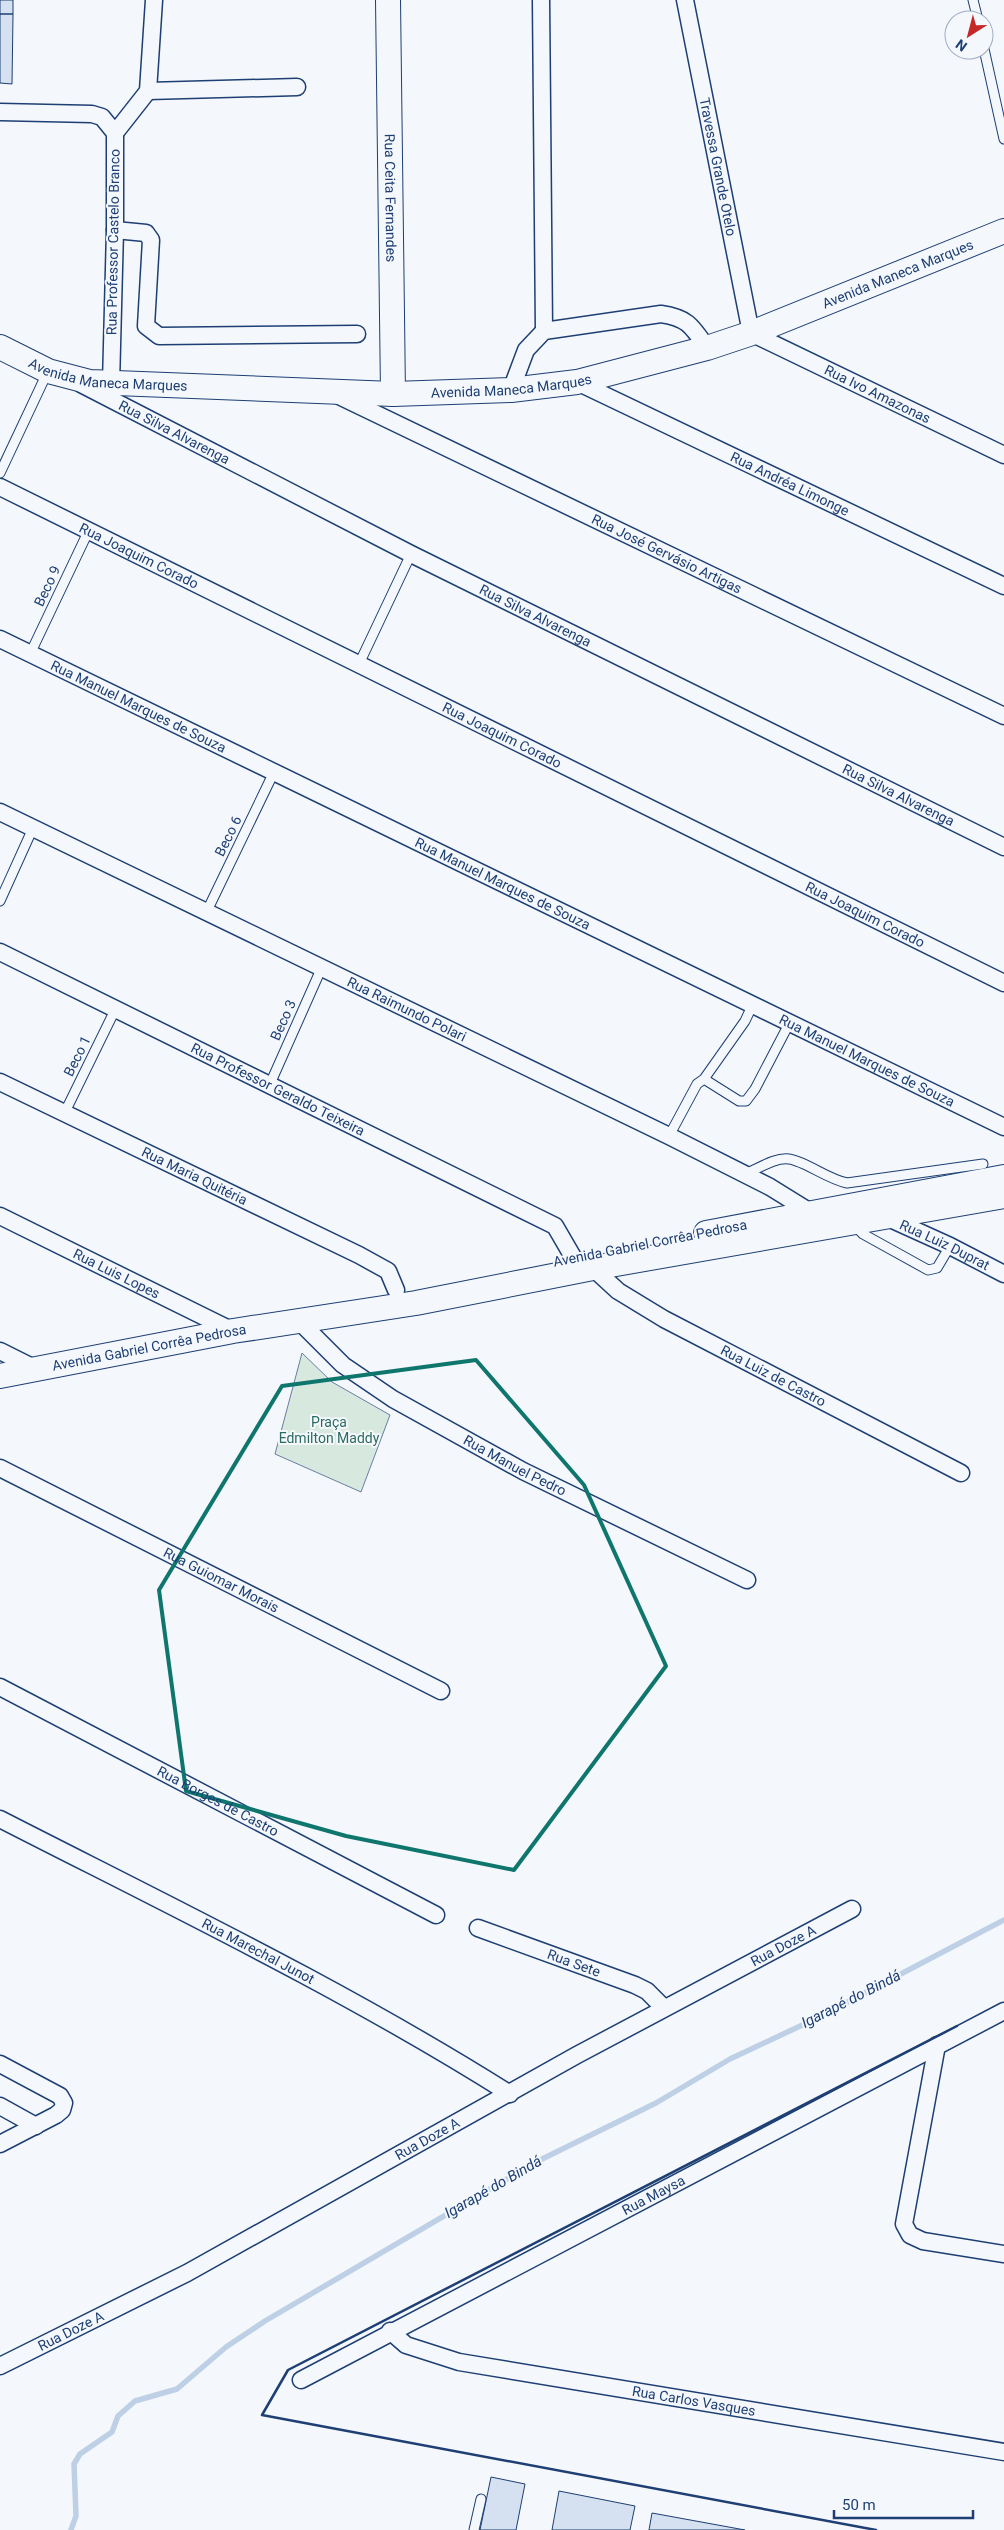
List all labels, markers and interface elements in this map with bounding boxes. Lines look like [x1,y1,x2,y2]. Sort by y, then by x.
north arrow [944,10,994,60]
text: N [953,36,970,55]
street label: Travessa Grande Otelo [697,96,740,237]
street label: Rua Ceita Fernandes [382,134,399,262]
street label: Rua Professor Castelo Branco [103,149,123,335]
street label: Avenida Maneca Marques [820,236,976,312]
street label: Avenida Maneca Marques [26,355,188,394]
street label: Rua Ivo Amazonas [822,362,933,426]
street label: Avenida Maneca Marques [431,371,593,401]
street label: Rua Silva Alvarenga [116,397,232,467]
street label: Rua Andréa Limonge [728,449,852,519]
street label: Rua José Gervásio Artigas [589,511,744,597]
street label: Rua Joaquim Corado [77,520,201,592]
street label: Beco 9 [31,563,63,609]
street label: Rua Silva Alvarenga [477,581,594,650]
street label: Rua Manuel Marques de Souza [48,657,229,756]
street label: Rua Joaquim Corado [440,699,564,771]
street label: Rua Silva Alvarenga [840,761,957,829]
street label: Beco 6 [211,813,245,859]
street label: Rua Manuel Marques de Souza [413,834,593,933]
street label: Rua Joaquim Corado [803,878,927,951]
street label: Rua Raimundo Polari [345,973,469,1045]
street label: Beco 3 [267,997,299,1043]
street label: Rua Manuel Marques de Souza [777,1011,957,1110]
street label: Beco 1 [60,1033,94,1079]
street label: Rua Professor Geraldo Teixeira [189,1040,367,1139]
street label: Rua Maria Quitéria [139,1144,250,1208]
street label: Avenida Gabriel Corrêa Pedrosa [552,1216,748,1270]
street label: Rua Luiz Duprat [897,1216,993,1273]
street label: Rua Luis Lopes [71,1245,163,1302]
street label: Avenida Gabriel Corrêa Pedrosa [51,1321,247,1374]
street label: Rua Luiz de Castro [718,1342,829,1410]
park label: Praça Edmilton Maddy [279,1414,380,1446]
street label: Rua Manuel Pedro [461,1432,569,1499]
street label: Rua Guiomar Morais [161,1544,282,1616]
street label: Rua Borges de Castro [155,1763,281,1839]
street label: Rua Marechal Junot [199,1915,318,1987]
street label: Rua Doze A [748,1922,818,1969]
street label: Rua Sete [545,1946,603,1980]
water label: Igarapé do Bindá [798,1966,904,2032]
street label: Rua Doze A [392,2114,462,2163]
water label: Igarapé do Bindá [441,2152,545,2222]
street label: Rua Maysa [619,2172,688,2218]
street label: Rua Doze A [35,2308,106,2354]
street label: Rua Carlos Vasques [631,2383,757,2419]
scale bar [834,2488,973,2520]
text: 50 m [842,2496,876,2514]

